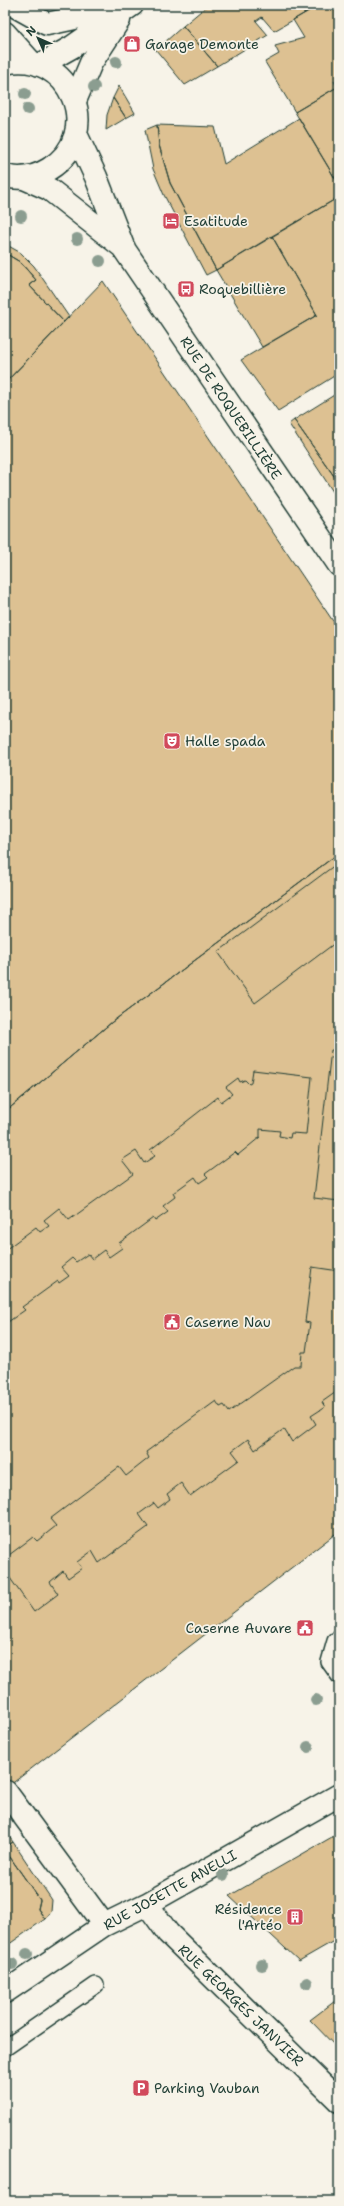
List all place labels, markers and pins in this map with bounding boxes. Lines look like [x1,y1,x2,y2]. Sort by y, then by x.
shop icon: Garage Demonte [122,34,142,54]
place label: Garage Demonte [145,35,259,53]
hotel icon: Esatitude [161,211,181,231]
place label: Esatitude [184,212,248,230]
bus stop icon: Roquebillière [176,279,196,299]
place label: Roquebillière [199,280,286,298]
theatre icon: Halle spada [162,731,182,751]
place label: Halle spada [185,732,266,750]
public building icon: Caserne Nau [162,1312,182,1332]
place label: Caserne Nau [185,1313,271,1331]
public building icon: Caserne Auvare [295,1618,315,1638]
place label: Caserne Auvare [186,1619,292,1637]
place label: Résidence l'Artéo [215,1900,282,1934]
building icon: Résidence l'Artéo [285,1907,305,1927]
parking icon: Parking Vauban [131,2078,151,2098]
place label: Parking Vauban [154,2079,260,2097]

